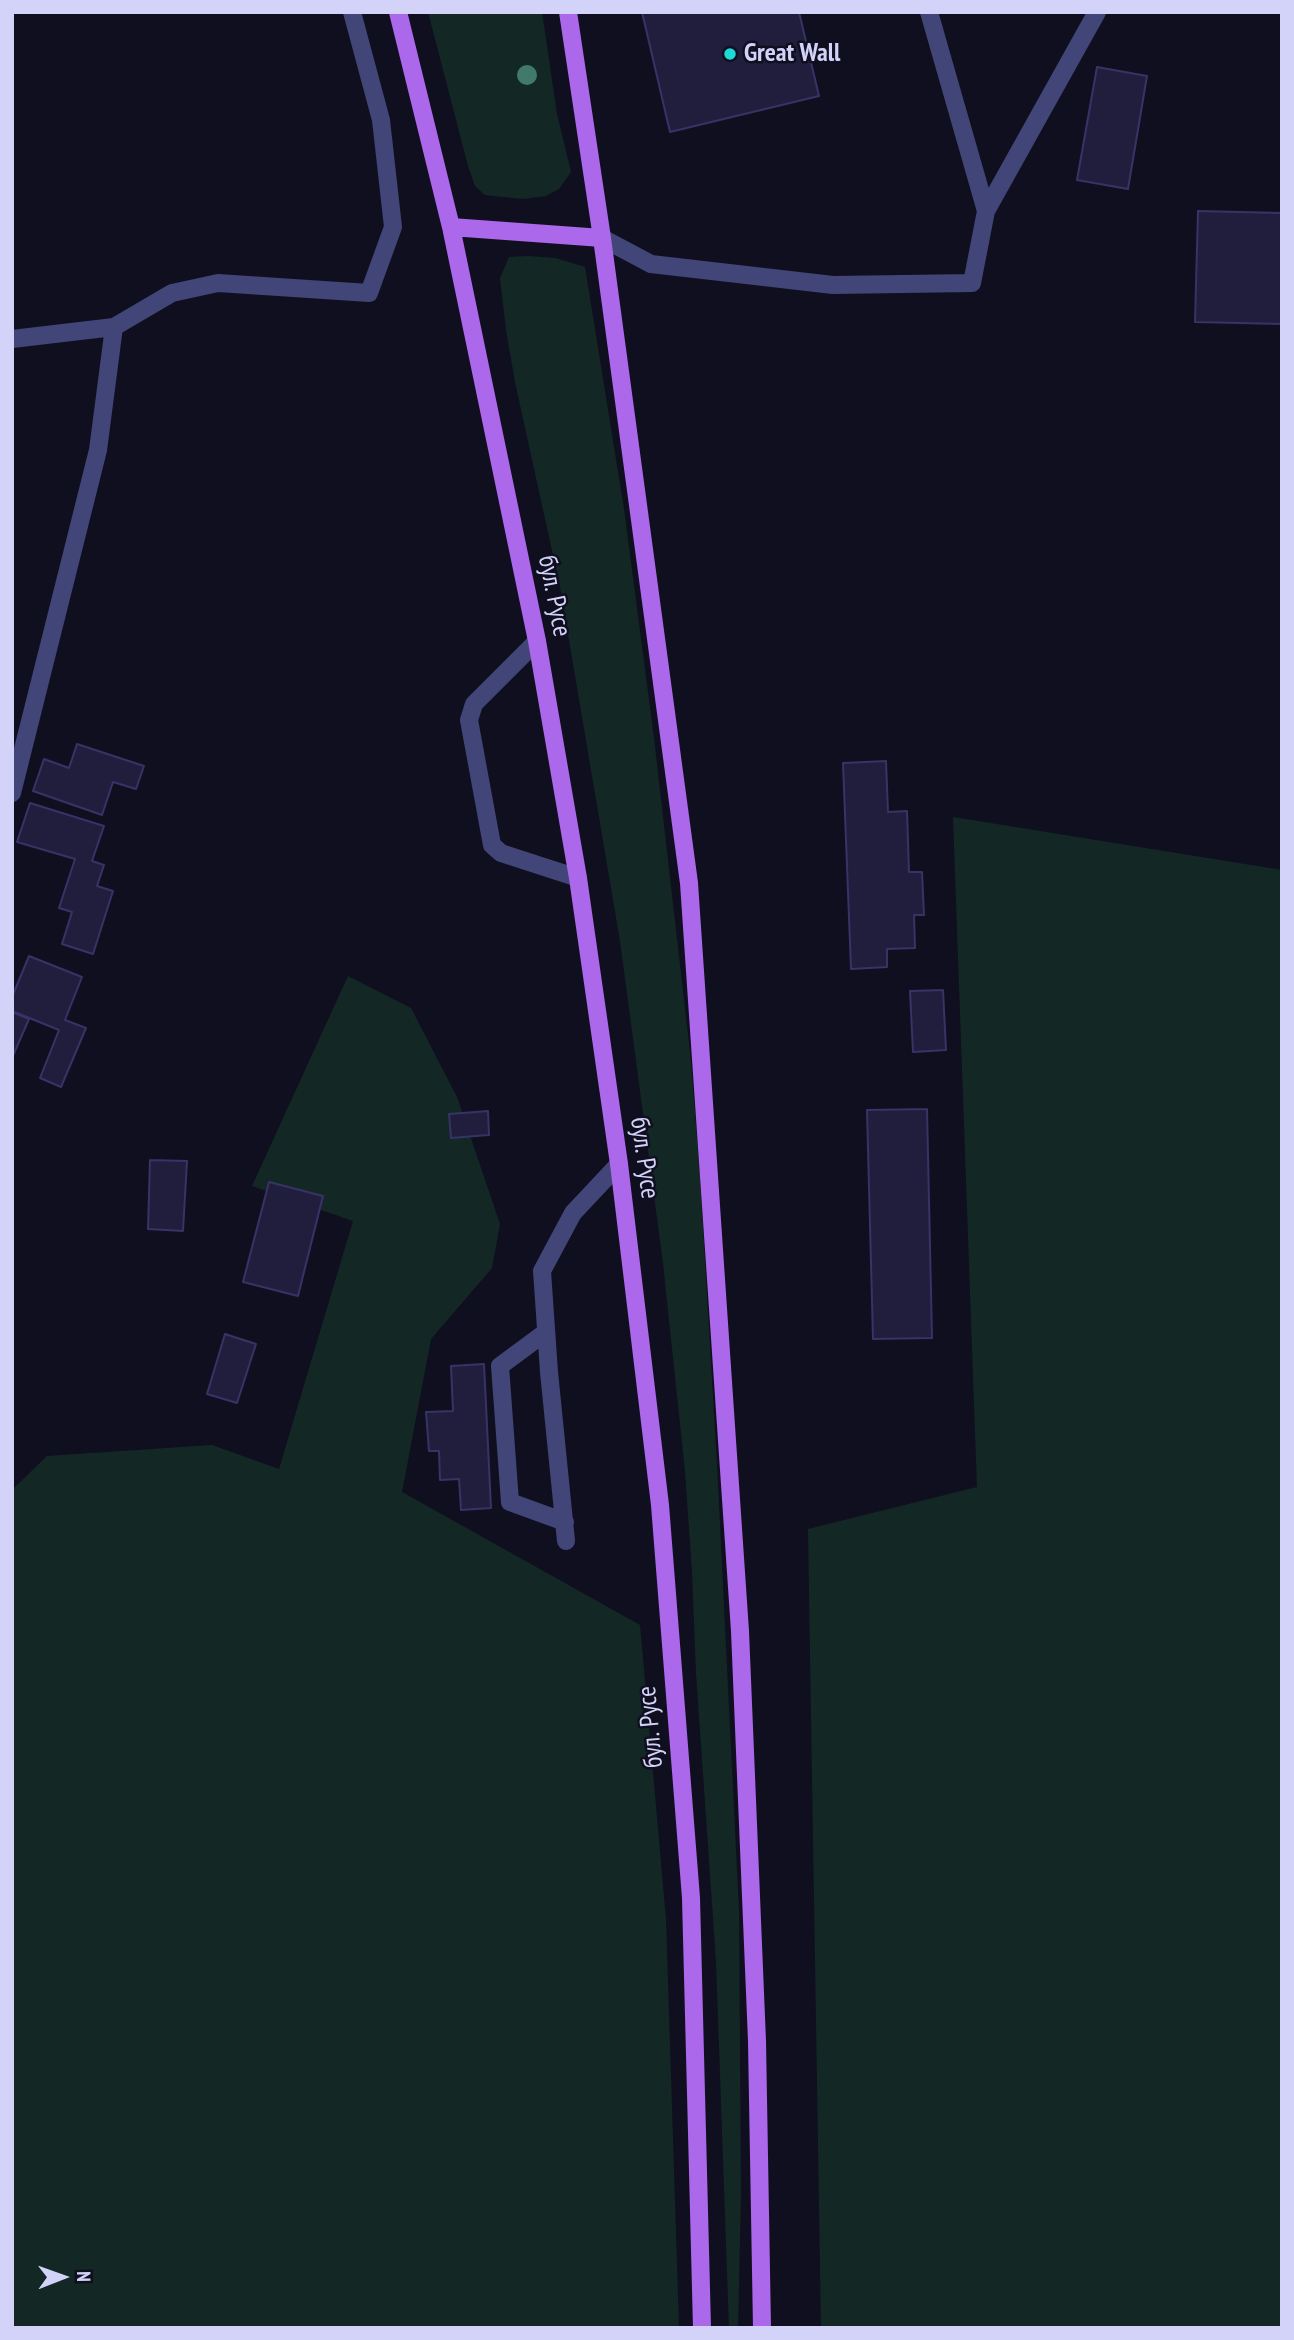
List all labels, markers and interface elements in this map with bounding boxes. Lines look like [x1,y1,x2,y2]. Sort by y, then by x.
place label: Great Wall [744,38,840,70]
marker: Great Wall [722,46,738,62]
street label: бул. Русе [531,553,577,639]
street label: бул. Русе [623,1115,665,1201]
street label: бул. Русе [632,1685,670,1769]
north arrow [28,2242,98,2312]
text: N [72,2271,96,2282]

